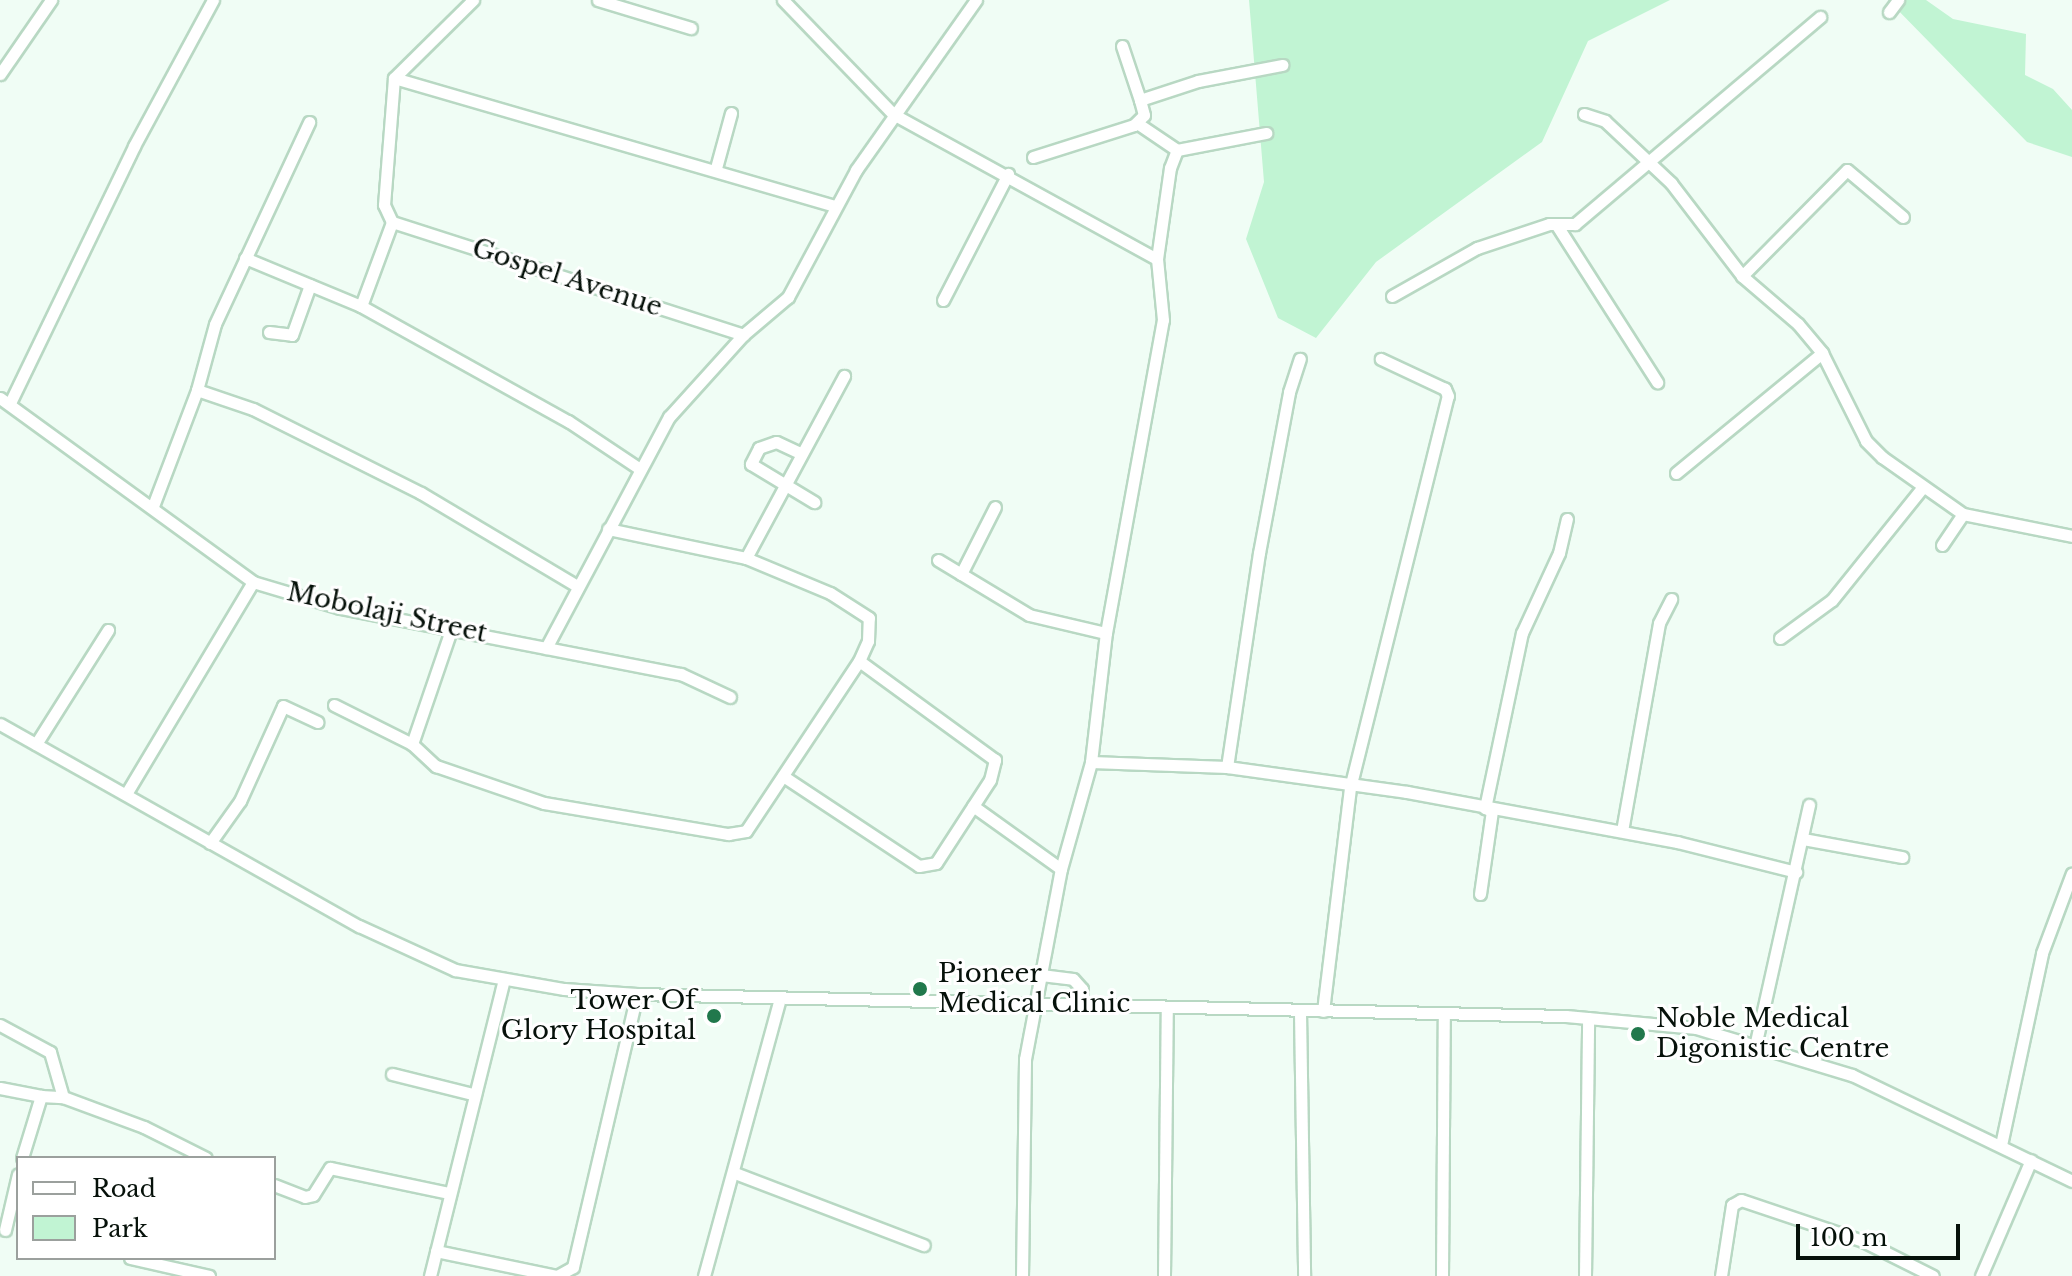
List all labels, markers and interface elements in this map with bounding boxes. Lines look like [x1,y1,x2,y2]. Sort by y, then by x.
street label: Gospel Avenue [468,232,666,324]
street label: Mobolaji Street [284,577,490,649]
place label: Pioneer Medical Clinic [938,958,1130,1020]
marker: Pioneer Medical Clinic [909,978,931,1000]
place label: Tower Of Glory Hospital [500,985,696,1046]
place label: Noble Medical Digonistic Centre [1656,1003,1889,1064]
marker: Tower Of Glory Hospital [703,1005,725,1027]
marker: Noble Medical Digonistic Centre [1627,1023,1649,1045]
legend [16,1156,276,1260]
text: Road [92,1174,156,1203]
scale bar [1800,1208,1964,1258]
text: Park [92,1214,148,1243]
text: 100 m [1810,1223,1888,1252]

